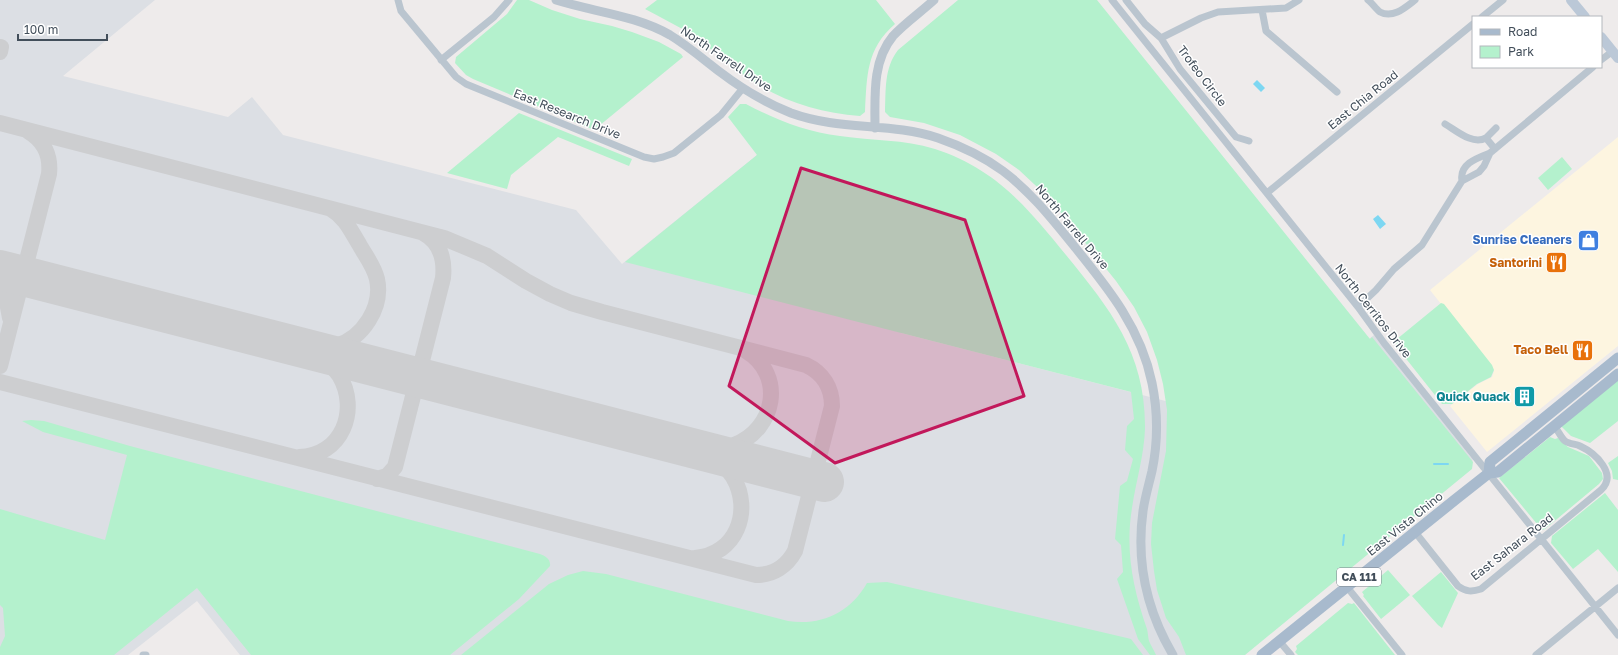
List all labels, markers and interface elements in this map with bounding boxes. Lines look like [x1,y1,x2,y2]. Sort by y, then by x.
scale bar [18,16,107,42]
legend [1472,16,1602,68]
text: 100 m [24,22,58,37]
street label: North Farrell Drive [678,23,775,95]
text: Road [1508,24,1537,39]
street label: Trofeo Circle [1175,42,1230,109]
text: Park [1508,44,1534,59]
street label: East Chia Road [1325,67,1401,133]
street label: East Research Drive [511,85,623,142]
street label: North Farrell Drive [1032,181,1112,272]
shop icon: Sunrise Cleaners [1575,227,1601,253]
place label: Sunrise Cleaners [1473,232,1572,247]
restaurant icon: Santorini [1544,250,1570,276]
place label: Santorini [1489,255,1542,270]
street label: North Cerritos Drive [1332,261,1415,361]
restaurant icon: Taco Bell [1570,337,1596,363]
place label: Taco Bell [1514,342,1568,357]
building icon: Quick Quack [1512,384,1538,410]
place label: Quick Quack [1436,389,1510,404]
street label: East Vista Chino [1364,488,1446,559]
street label: East Sahara Road [1467,510,1556,583]
road number: CA 111 [1337,568,1381,586]

